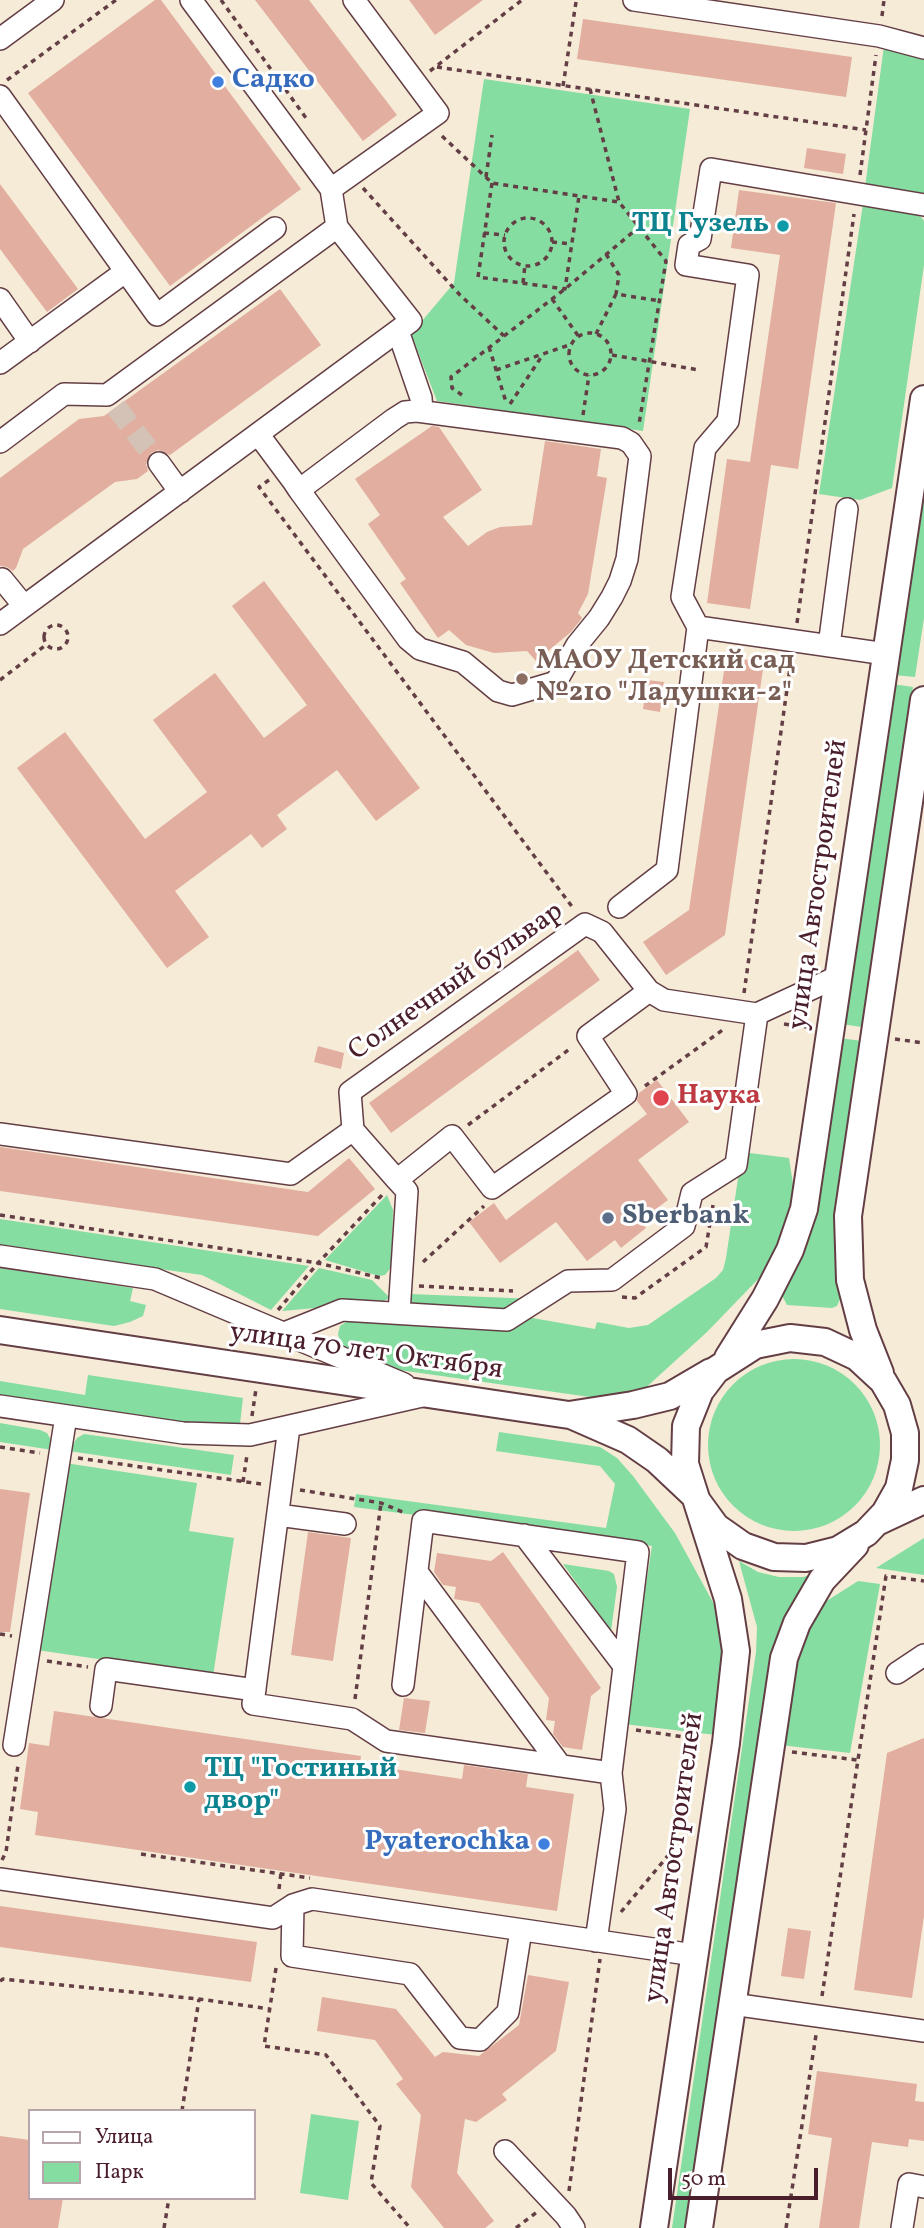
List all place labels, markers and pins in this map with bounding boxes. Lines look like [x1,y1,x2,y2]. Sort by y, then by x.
place label: Садко [232,65,315,99]
marker: Садко [210,74,226,90]
place label: ТЦ Гузель [632,209,769,243]
marker: ТЦ Гузель [775,218,791,234]
place label: МАОУ Детский сад №210 "Ладушки-2" [536,646,795,712]
marker: МАОУ Детский сад №210 "Ладушки-2" [514,671,530,687]
place label: Наука [677,1081,761,1115]
marker: Наука [651,1088,671,1108]
place label: Sberbank [622,1201,750,1235]
marker: Sberbank [600,1210,616,1226]
place label: ТЦ "Гостиный двор" [204,1754,397,1820]
marker: ТЦ "Гостиный двор" [182,1779,198,1795]
place label: Pyaterochka [365,1827,530,1861]
marker: Pyaterochka [536,1836,552,1852]

